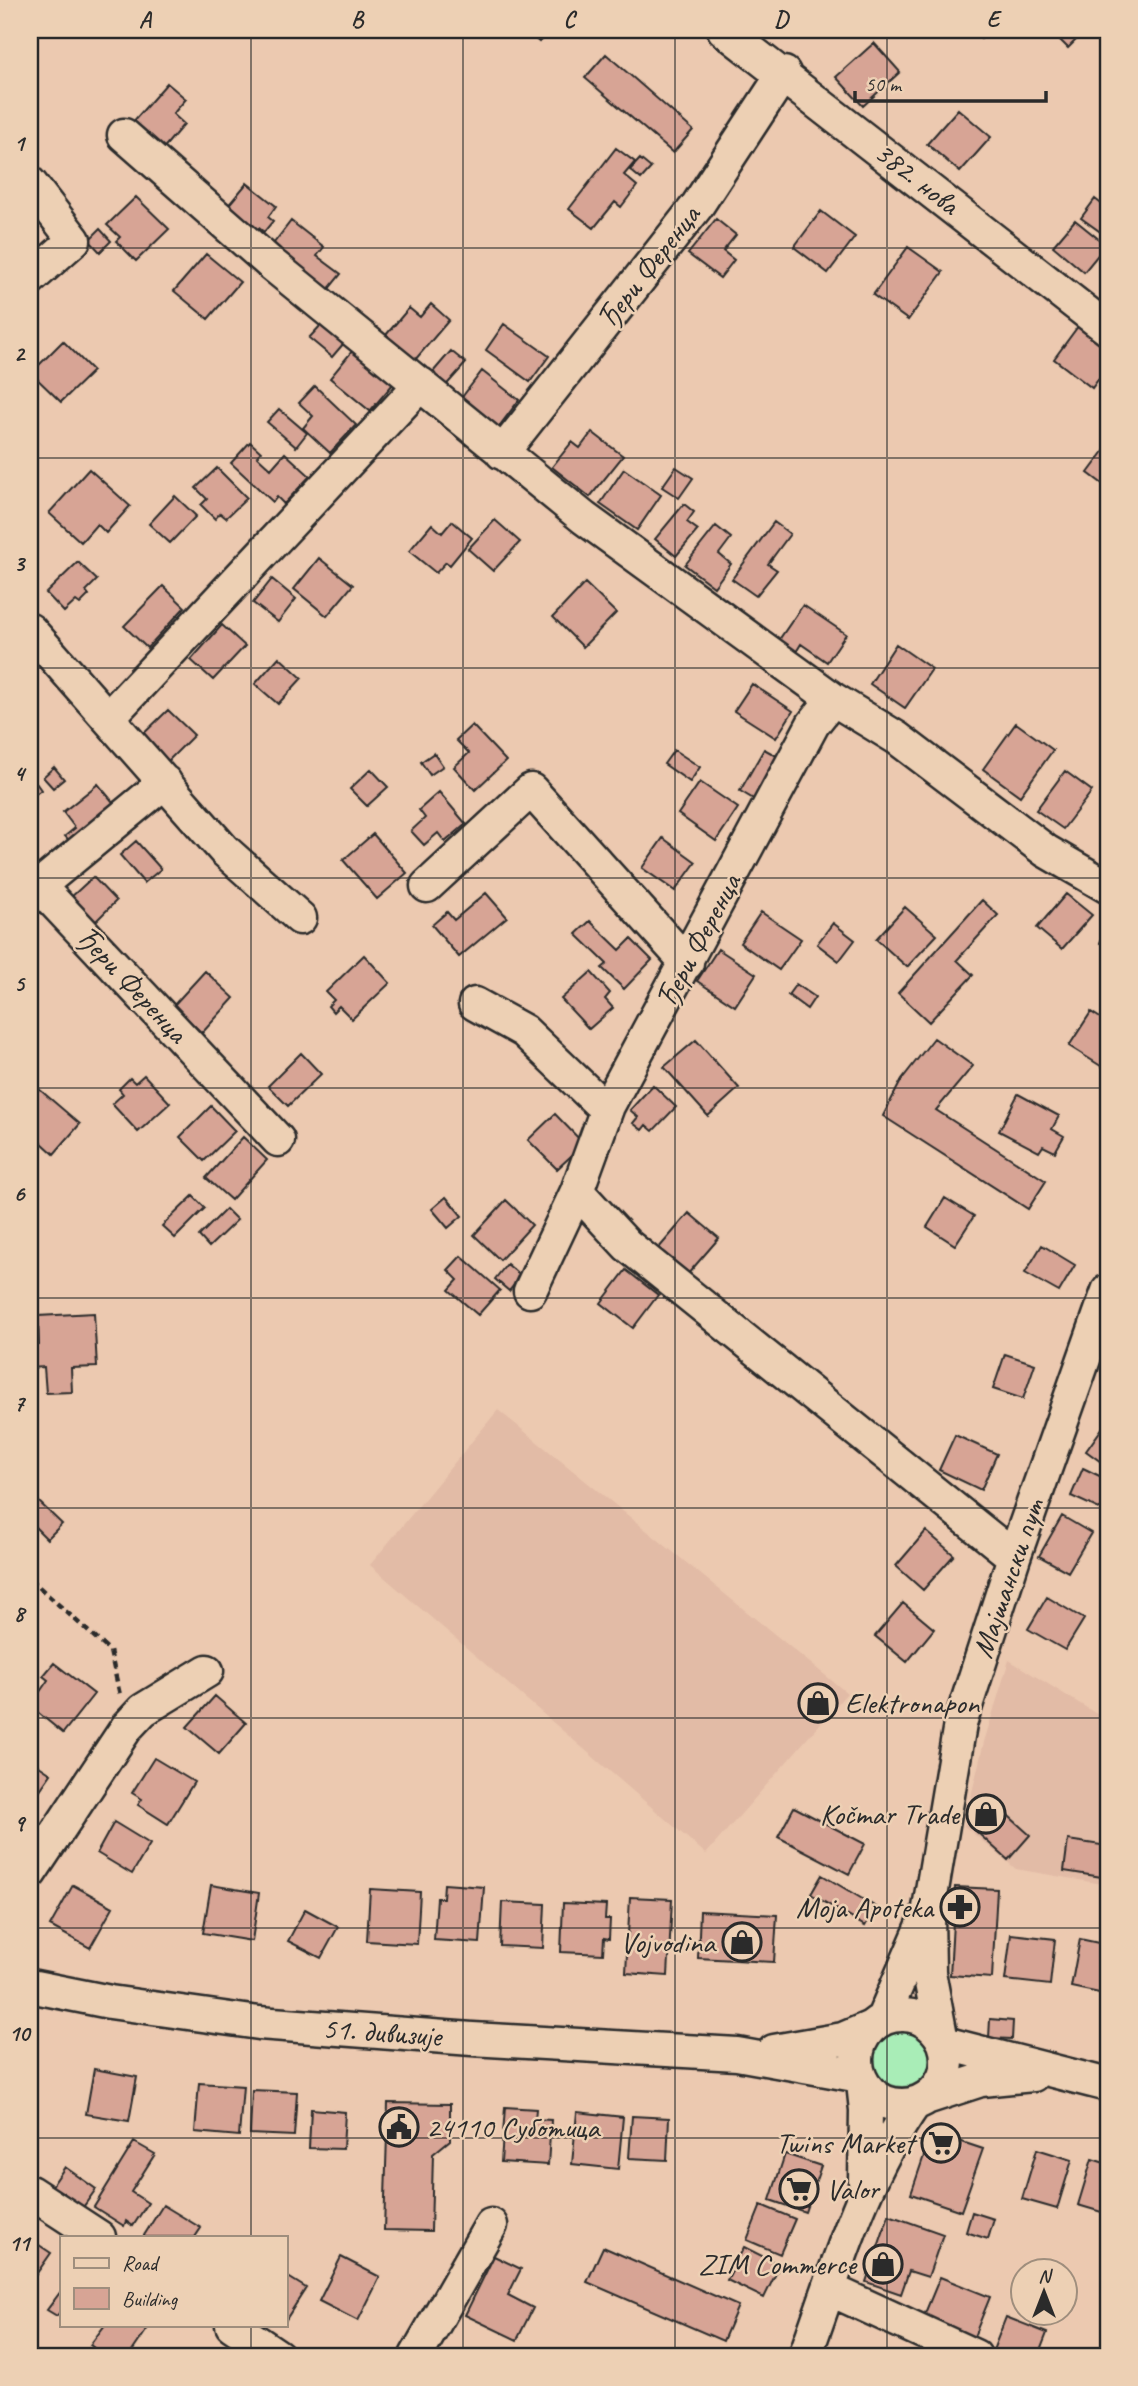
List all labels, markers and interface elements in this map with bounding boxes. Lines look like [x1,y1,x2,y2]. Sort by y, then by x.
text: A [139,5,153,34]
text: B [351,5,365,34]
text: C [564,5,578,34]
text: D [774,5,790,34]
text: E [987,5,1003,34]
scale bar [855,60,1045,104]
text: 50 m [865,71,903,97]
text: 1 [14,129,27,158]
street label: 382. нова [867,133,969,224]
street label: Ђери Ференца [588,196,709,337]
text: 2 [14,339,27,368]
text: 3 [14,549,27,578]
text: 4 [14,759,27,788]
street label: Ђери Ференца [647,865,750,1015]
street label: Ђери Ференца [68,917,197,1052]
text: 5 [14,969,26,998]
text: 6 [14,1179,27,1208]
text: 7 [14,1389,27,1418]
street label: Мајшански пут [963,1492,1053,1663]
text: 8 [14,1599,27,1628]
shop icon: Elektronapon [797,1682,839,1724]
place label: Elektronapon [845,1684,981,1722]
shop icon: Kočmar Trade [965,1793,1007,1835]
place label: Kočmar Trade [820,1795,961,1833]
text: 9 [14,1809,27,1838]
pharmacy icon: Moja Apoteka [939,1886,981,1928]
place label: Moja Apoteka [796,1888,935,1926]
shop icon: Vojvodina [721,1921,763,1963]
place label: Vojvodina [620,1923,717,1961]
street label: 51. дивизије [321,2009,445,2055]
text: 10 [9,2019,32,2048]
public building icon: 24110 Суботица [378,2106,420,2148]
place label: 24110 Суботица [426,2108,601,2146]
supermarket icon: Twins Market [920,2122,962,2164]
place label: Twins Market [776,2124,918,2162]
supermarket icon: Valor [778,2168,820,2210]
place label: Valor [826,2170,881,2208]
text: 11 [9,2229,32,2258]
legend [60,2236,287,2326]
shop icon: ZIM Commerce [862,2243,904,2285]
place label: ZIM Commerce [698,2245,858,2283]
text: Road [122,2250,161,2276]
north arrow [1009,2256,1078,2326]
text: N [1038,2264,1053,2288]
text: Building [122,2286,179,2312]

